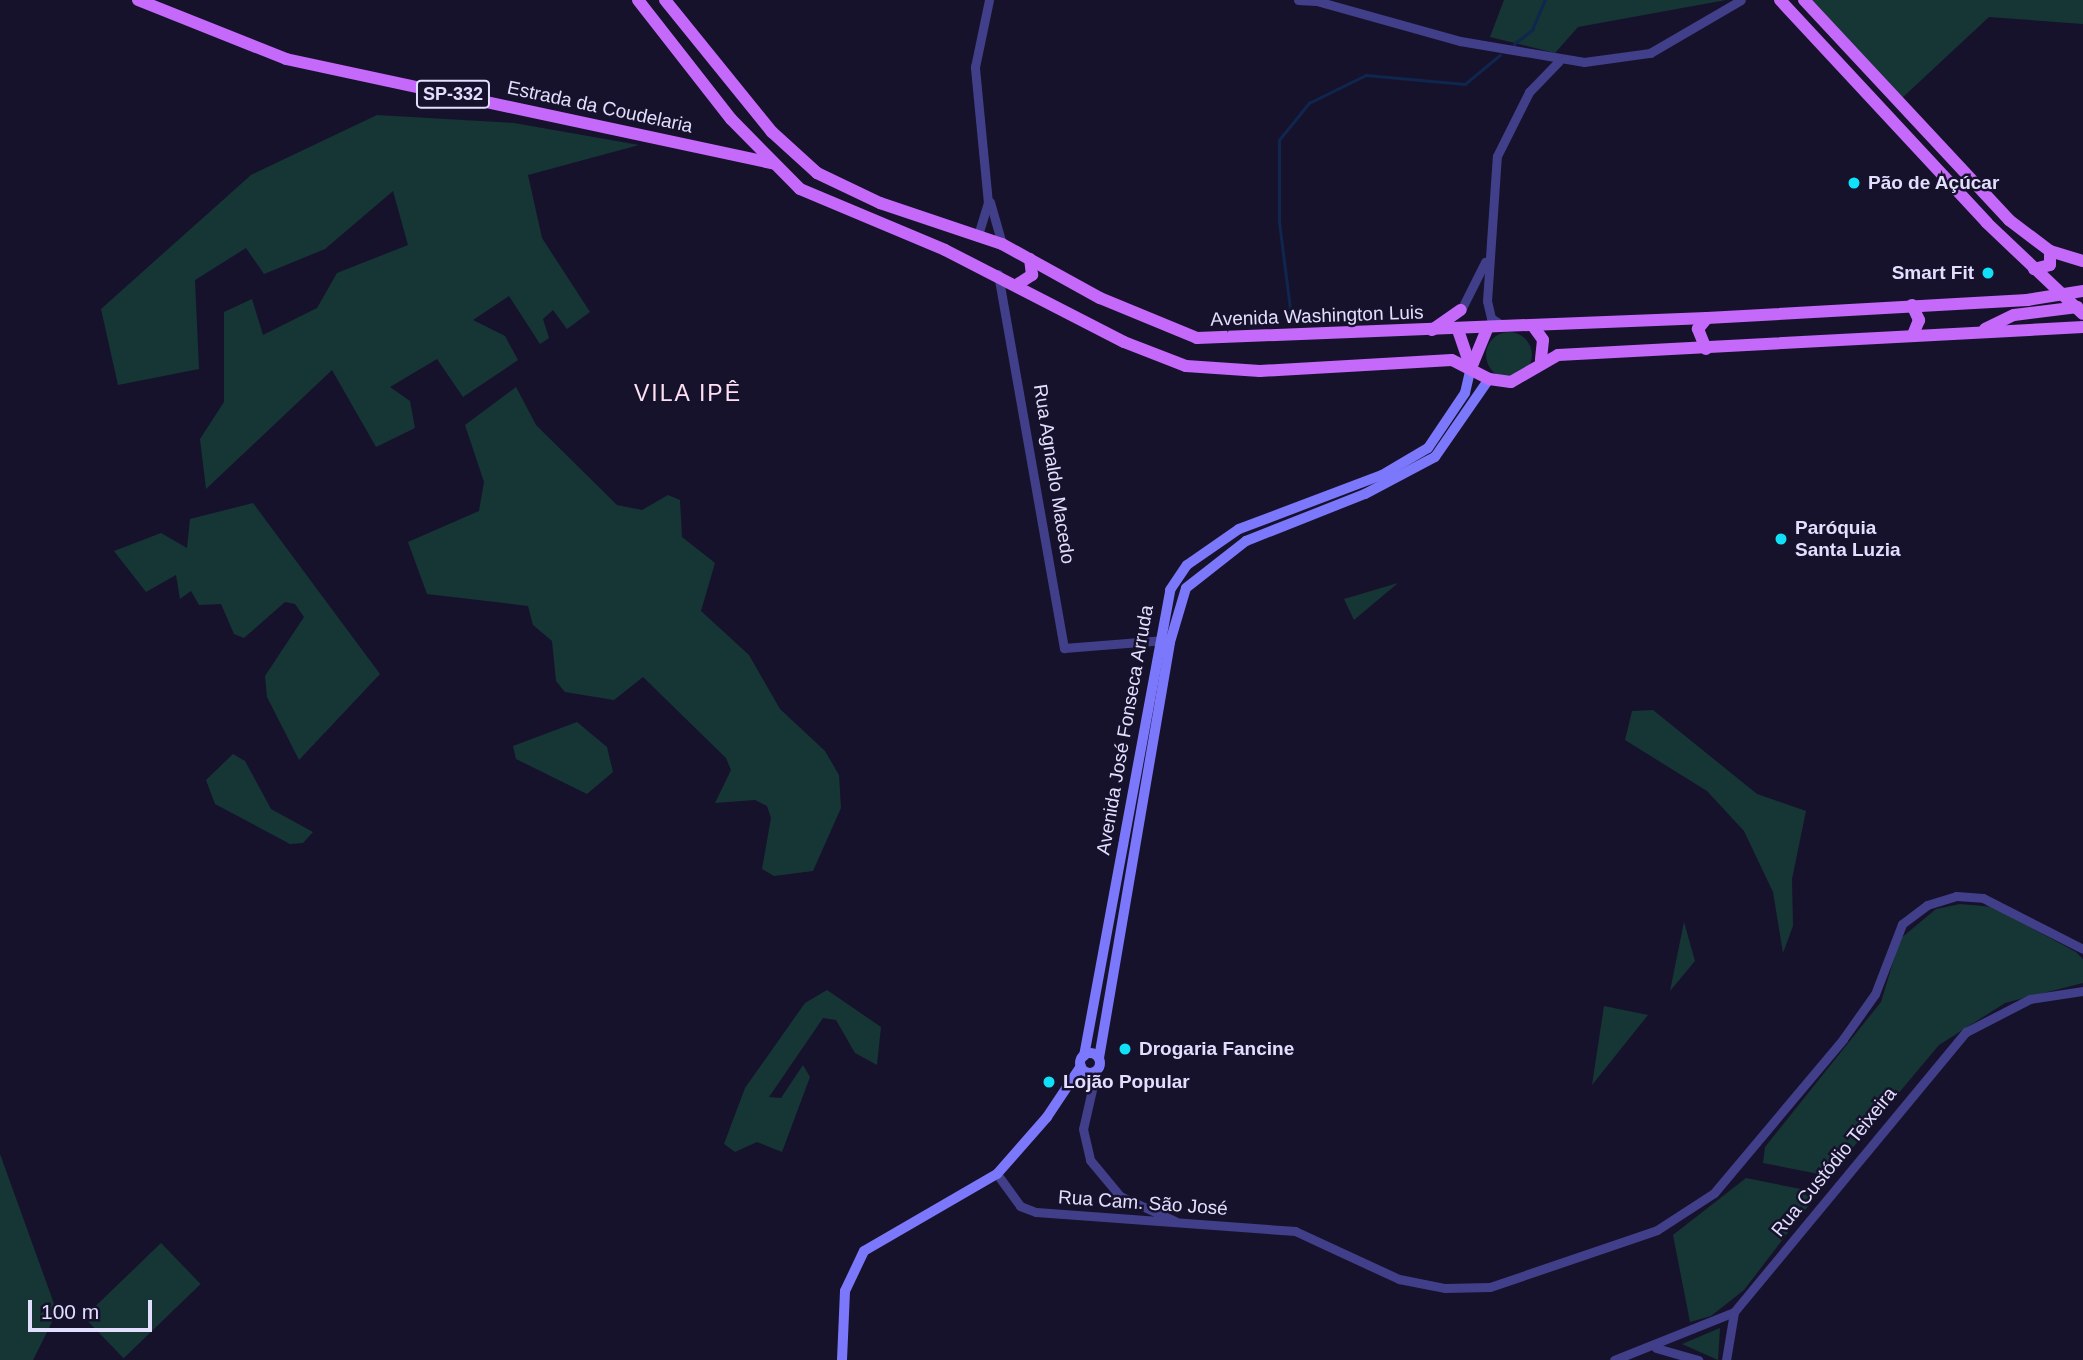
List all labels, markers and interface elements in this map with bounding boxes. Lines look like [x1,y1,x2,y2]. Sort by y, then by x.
street label: Estrada da Coudelaria [505,76,695,138]
road number: SP-332 [414,80,491,108]
place label: Pão de Açúcar [1868,172,2000,194]
marker: Pão de Açúcar [1846,175,1862,191]
place label: Smart Fit [1892,262,1974,284]
marker: Smart Fit [1980,265,1996,281]
street label: Avenida Washington Luis [1210,301,1424,331]
district label: VILA IPÊ [634,379,742,407]
street label: Rua Agnaldo Macedo [1028,382,1080,566]
place label: Paróquia Santa Luzia [1795,517,1901,561]
marker: Paróquia Santa Luzia [1773,531,1789,547]
street label: Avenida José Fonseca Arruda [1092,603,1158,857]
place label: Drogaria Fancine [1139,1038,1294,1060]
marker: Drogaria Fancine [1117,1041,1133,1057]
place label: Lojão Popular [1063,1071,1190,1093]
marker: Lojão Popular [1041,1074,1057,1090]
street label: Rua Custódio Teixeira [1767,1083,1901,1241]
street label: Rua Cam. São José [1057,1186,1229,1220]
scale bar [32,1286,156,1330]
text: 100 m [41,1300,99,1323]

